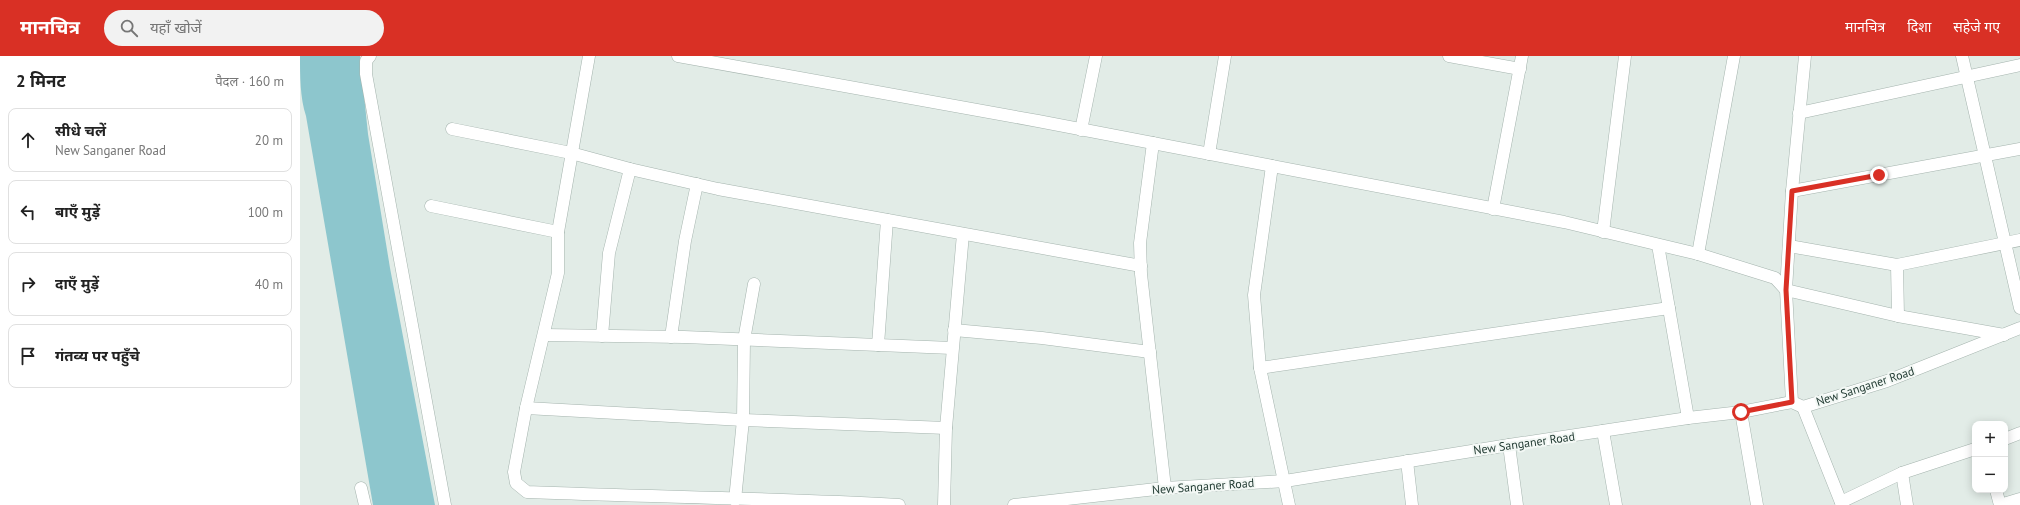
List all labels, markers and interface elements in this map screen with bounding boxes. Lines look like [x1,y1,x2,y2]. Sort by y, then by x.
search box [104,10,384,46]
text: मानचित्र [20,15,80,39]
icon: search [118,17,140,39]
text: यहाँ खोजें [150,18,202,37]
text: मानचित्र [1845,18,1885,36]
text: दिशा [1907,18,1931,36]
text: सहेजे गए [1953,18,2000,36]
text: 2 मिनट [16,70,66,92]
text: पैदल · 160 m [215,73,284,90]
text: सीधे चलें [55,121,106,140]
icon: ahead [17,129,39,151]
text: 20 m [255,132,283,149]
text: New Sanganer Road [55,142,166,159]
route end [1870,166,1888,184]
icon: left [17,201,39,223]
text: बाएँ मुड़ें [55,202,100,221]
text: 100 m [248,204,283,221]
icon: right [17,273,39,295]
text: दाएँ मुड़ें [55,274,99,293]
text: 40 m [255,276,283,293]
icon: arrive [17,345,39,367]
text: गंतव्य पर पहुँचे [55,346,140,365]
street label: New Sanganer Road [1814,363,1916,409]
route start [1732,403,1750,421]
map controls [1972,421,2008,493]
button: + [1972,421,2008,457]
street label: New Sanganer Road [1472,428,1576,458]
button: − [1972,457,2008,493]
street label: New Sanganer Road [1151,475,1255,497]

